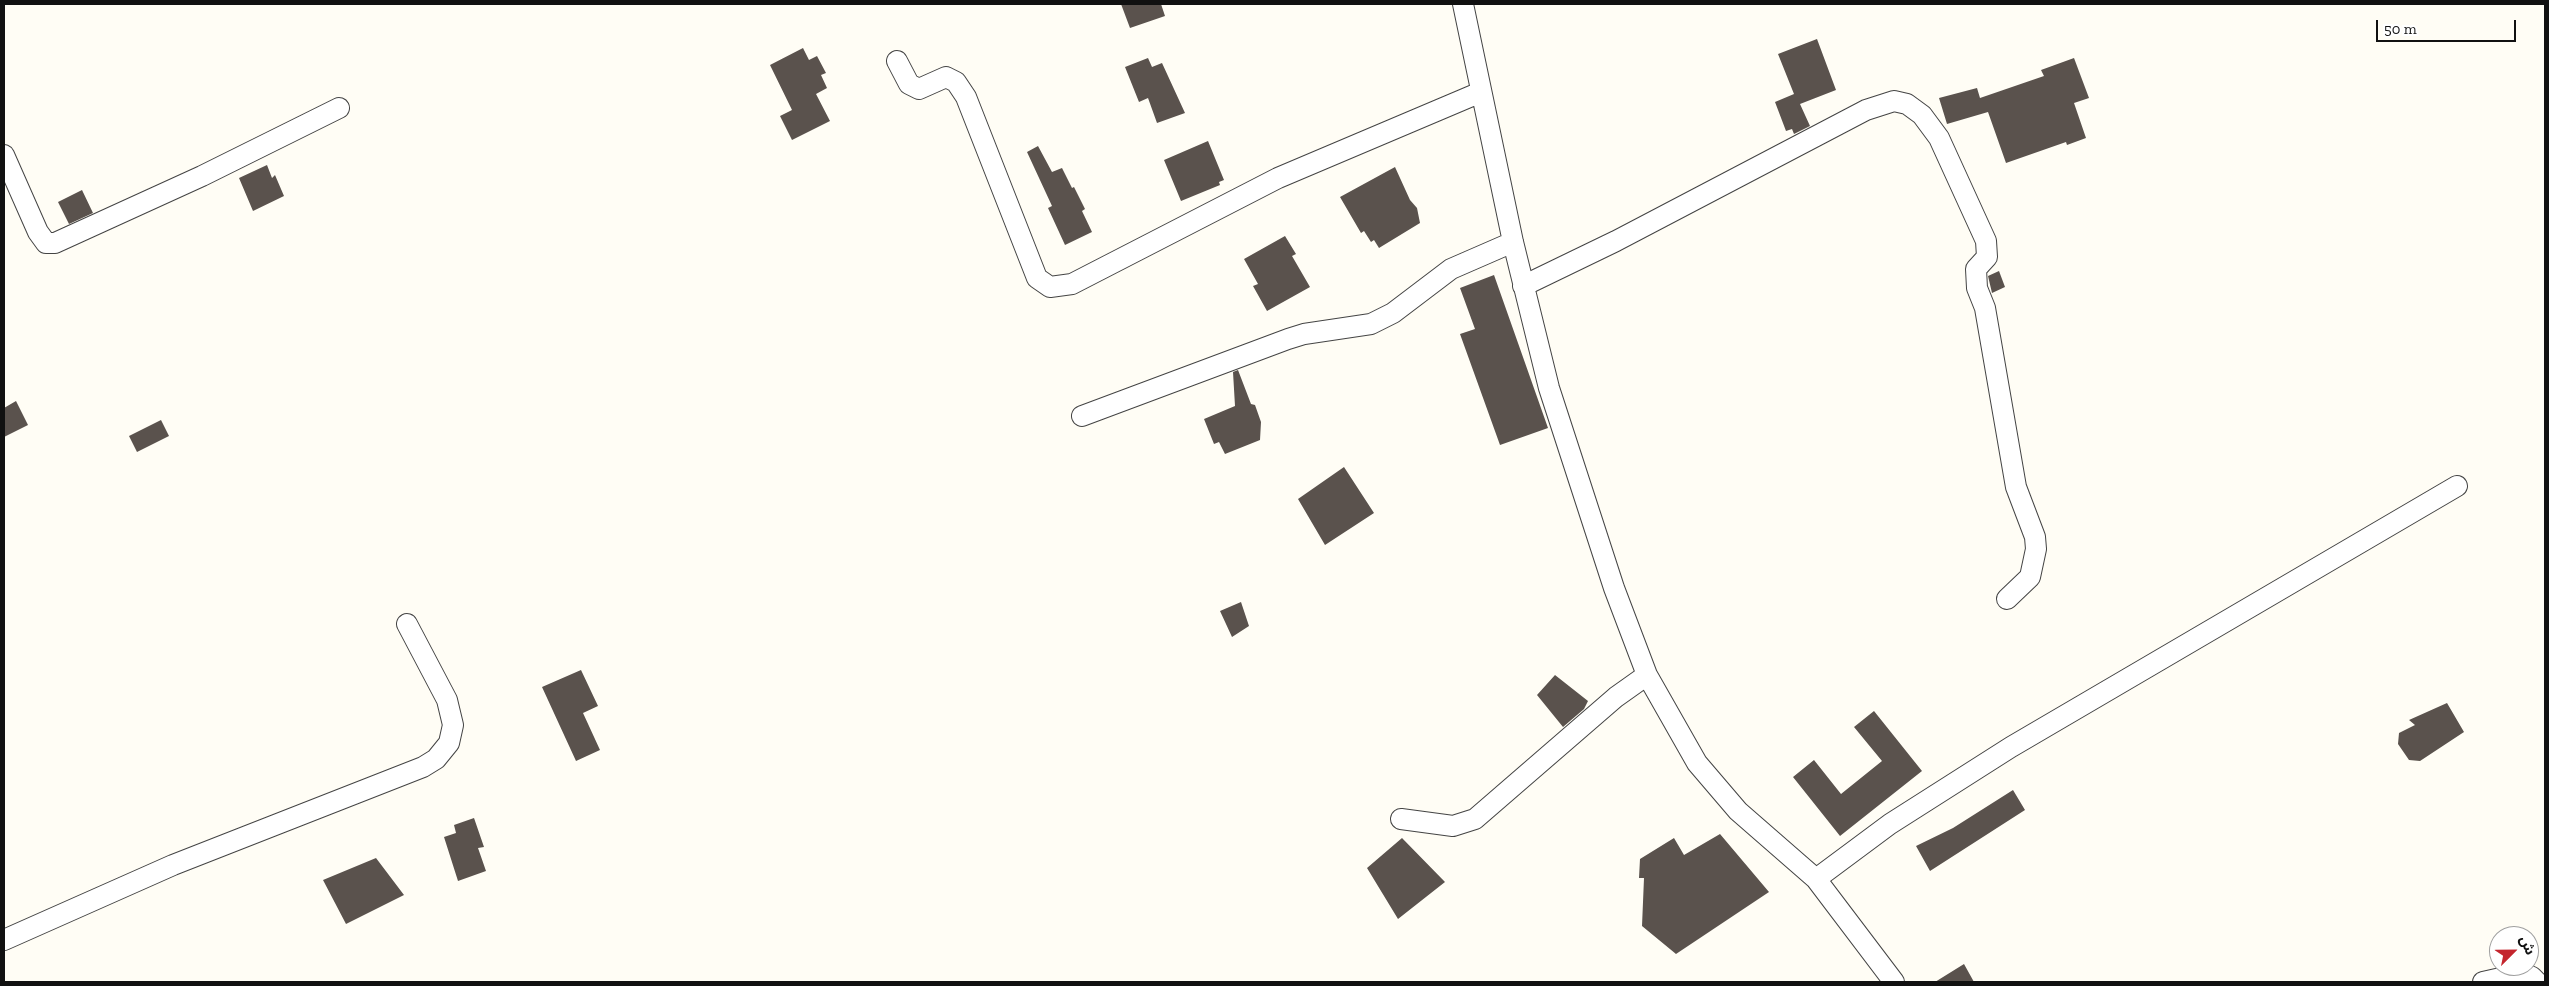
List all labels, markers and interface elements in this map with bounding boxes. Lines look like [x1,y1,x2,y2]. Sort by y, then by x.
scale bar [2379,10,2519,42]
text: 50 m [2384,20,2417,38]
north arrow [2489,926,2539,976]
text: ش [2516,933,2539,957]

